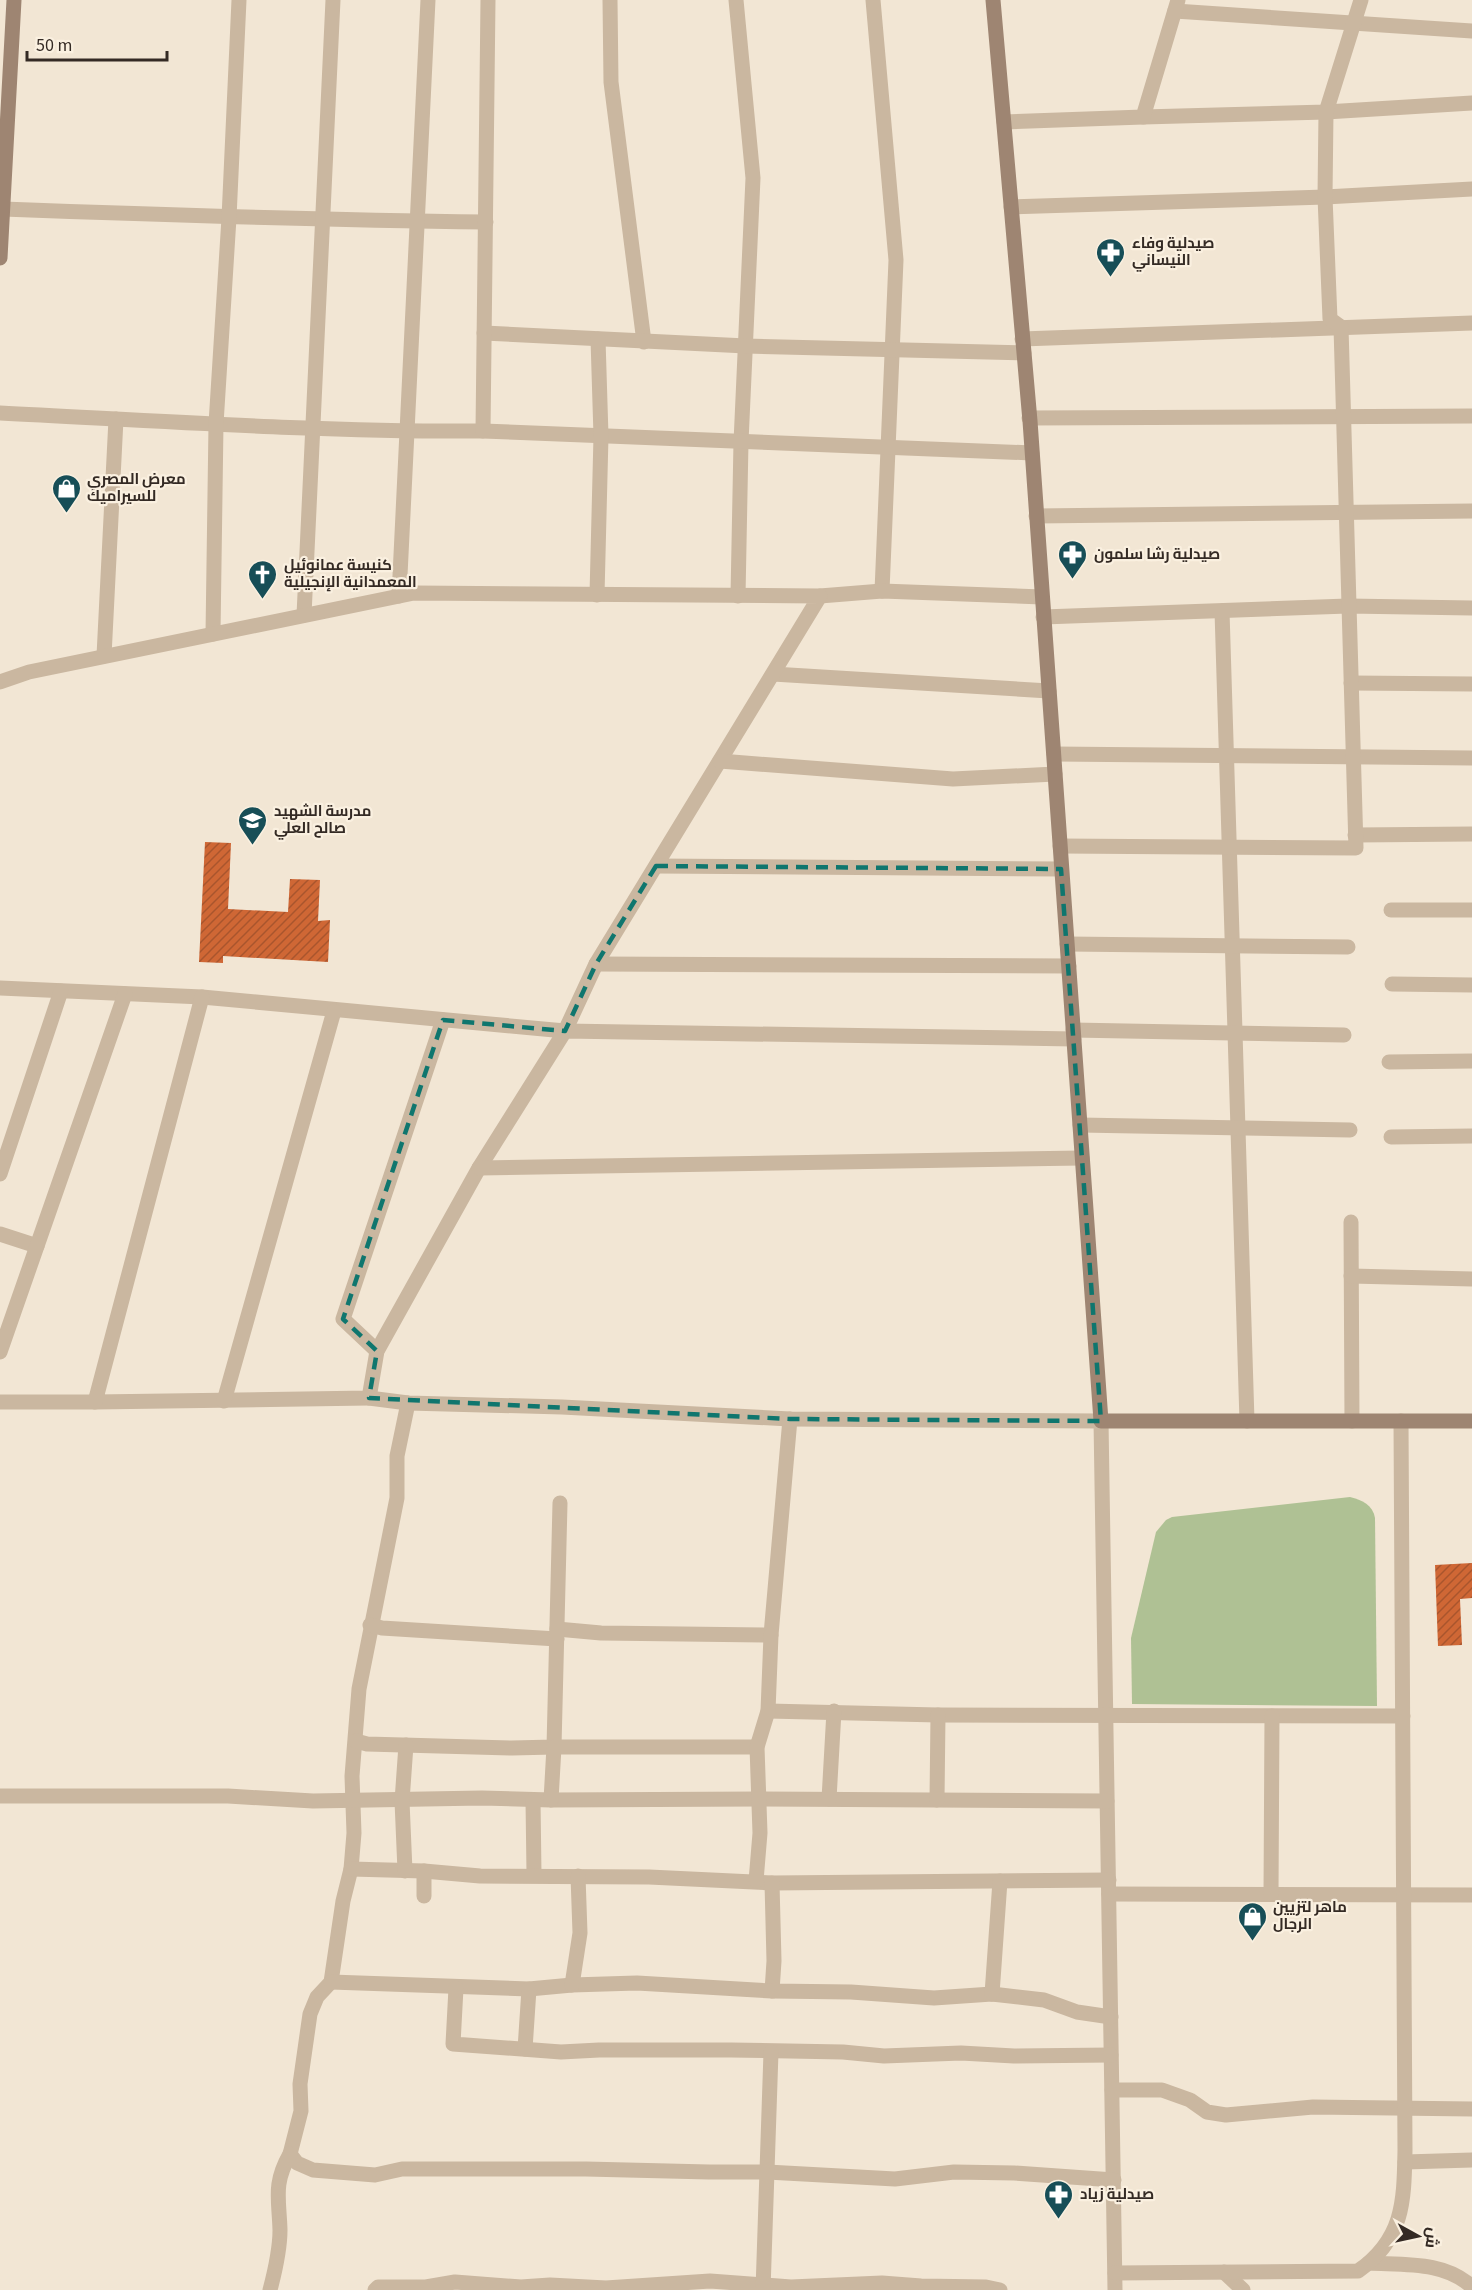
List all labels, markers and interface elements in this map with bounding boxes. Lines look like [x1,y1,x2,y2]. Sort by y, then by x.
scale bar [27,24,166,62]
text: 50 m [36,33,72,58]
place label: صيدلية وفاء النيساني [1132,233,1214,272]
pharmacy icon: صيدلية وفاء النيساني [1095,236,1127,278]
place label: معرض المصري للسيراميك [87,469,186,507]
shop icon: معرض المصري للسيراميك [50,472,82,514]
pharmacy icon: صيدلية رشا سلمون [1057,538,1089,580]
place label: صيدلية رشا سلمون [1094,544,1220,565]
place label: كنيسة عمانوئيل المعمدانية الإنجيلية [284,555,417,593]
church icon: كنيسة عمانوئيل المعمدانية الإنجيلية [247,558,279,600]
place label: مدرسة الشهيد صالح العلي [274,801,371,840]
school or university icon: مدرسة الشهيد صالح العلي [237,804,269,846]
place label: ماهر لتزيين الرجال [1273,1897,1347,1935]
shop icon: ماهر لتزيين الرجال [1236,1900,1268,1942]
pharmacy icon: صيدلية زياد [1043,2178,1075,2220]
place label: صيدلية زياد [1080,2184,1154,2205]
north arrow [1388,2206,1448,2266]
text: ش [1420,2226,1444,2250]

